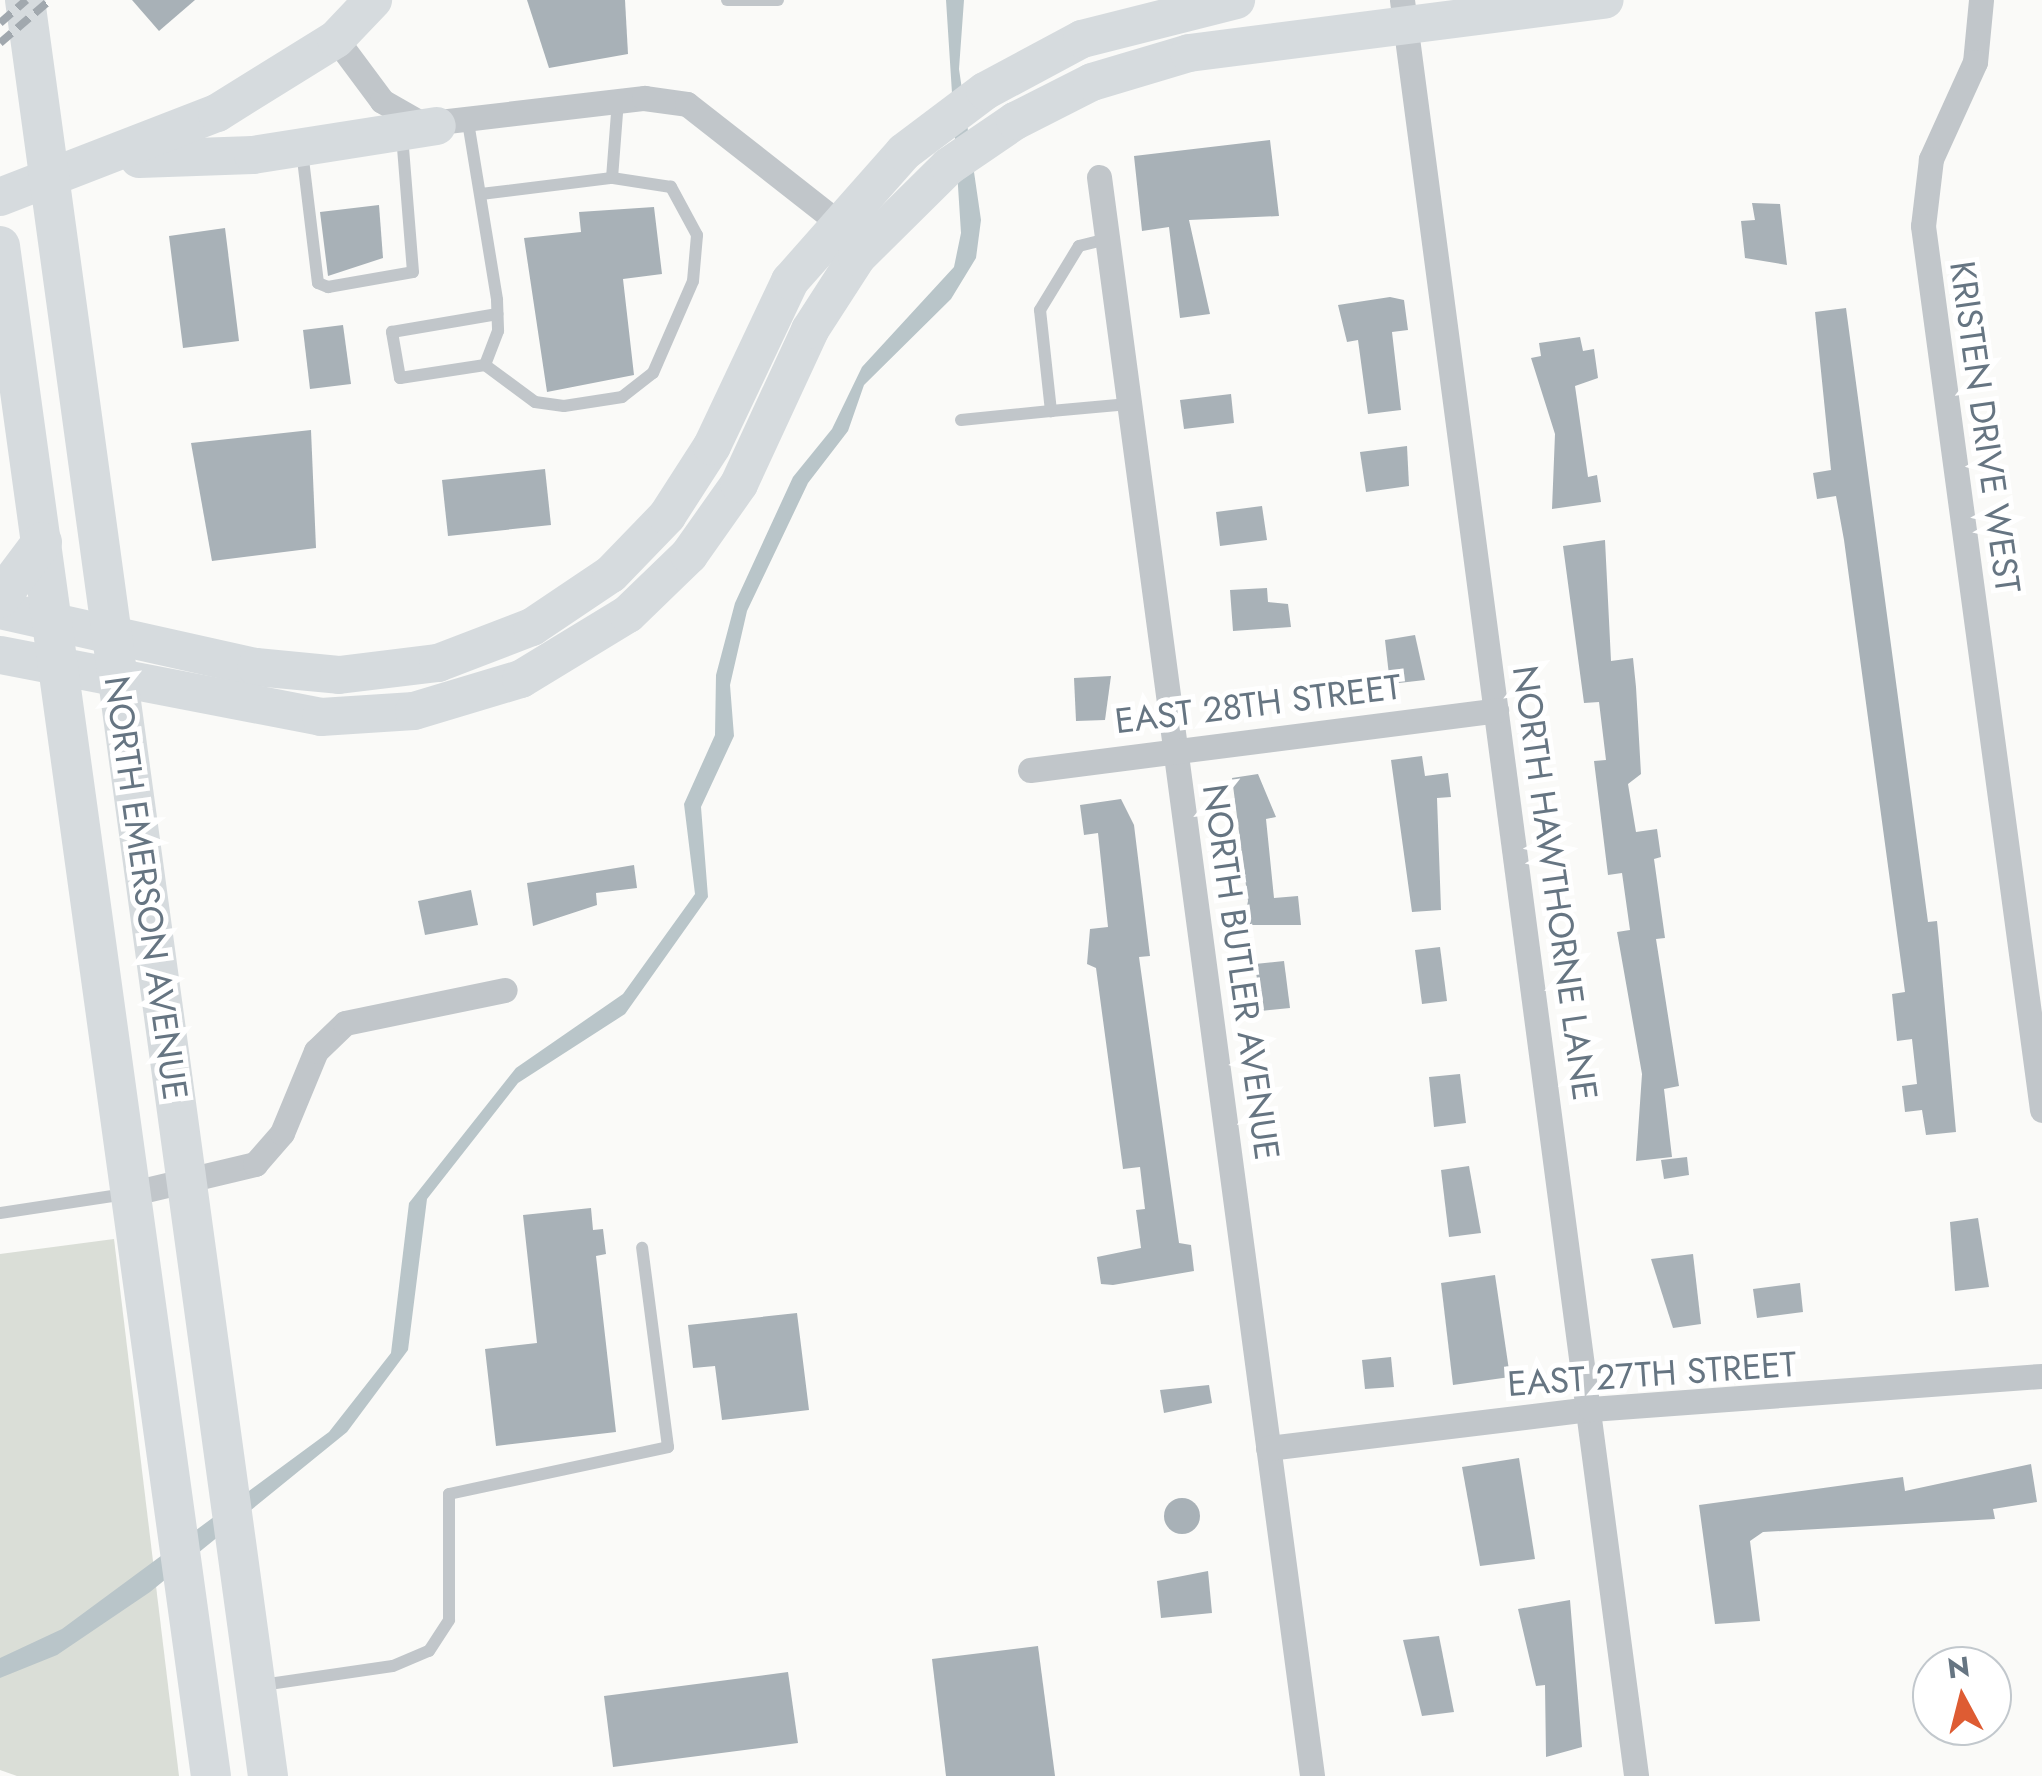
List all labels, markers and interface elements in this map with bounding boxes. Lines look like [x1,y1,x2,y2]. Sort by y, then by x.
street label: KRISTEN DRIVE WEST [1941,258,2029,596]
street label: NORTH HAWTHORNE LANE [1504,663,1606,1103]
street label: EAST 28TH STREET [1113,666,1403,742]
street label: NORTH EMERSON AVENUE [95,673,197,1103]
street label: NORTH BUTLER AVENUE [1194,781,1288,1163]
street label: EAST 27TH STREET [1506,1343,1798,1405]
north arrow [1912,1646,2012,1746]
text: N [1945,1646,1972,1689]

